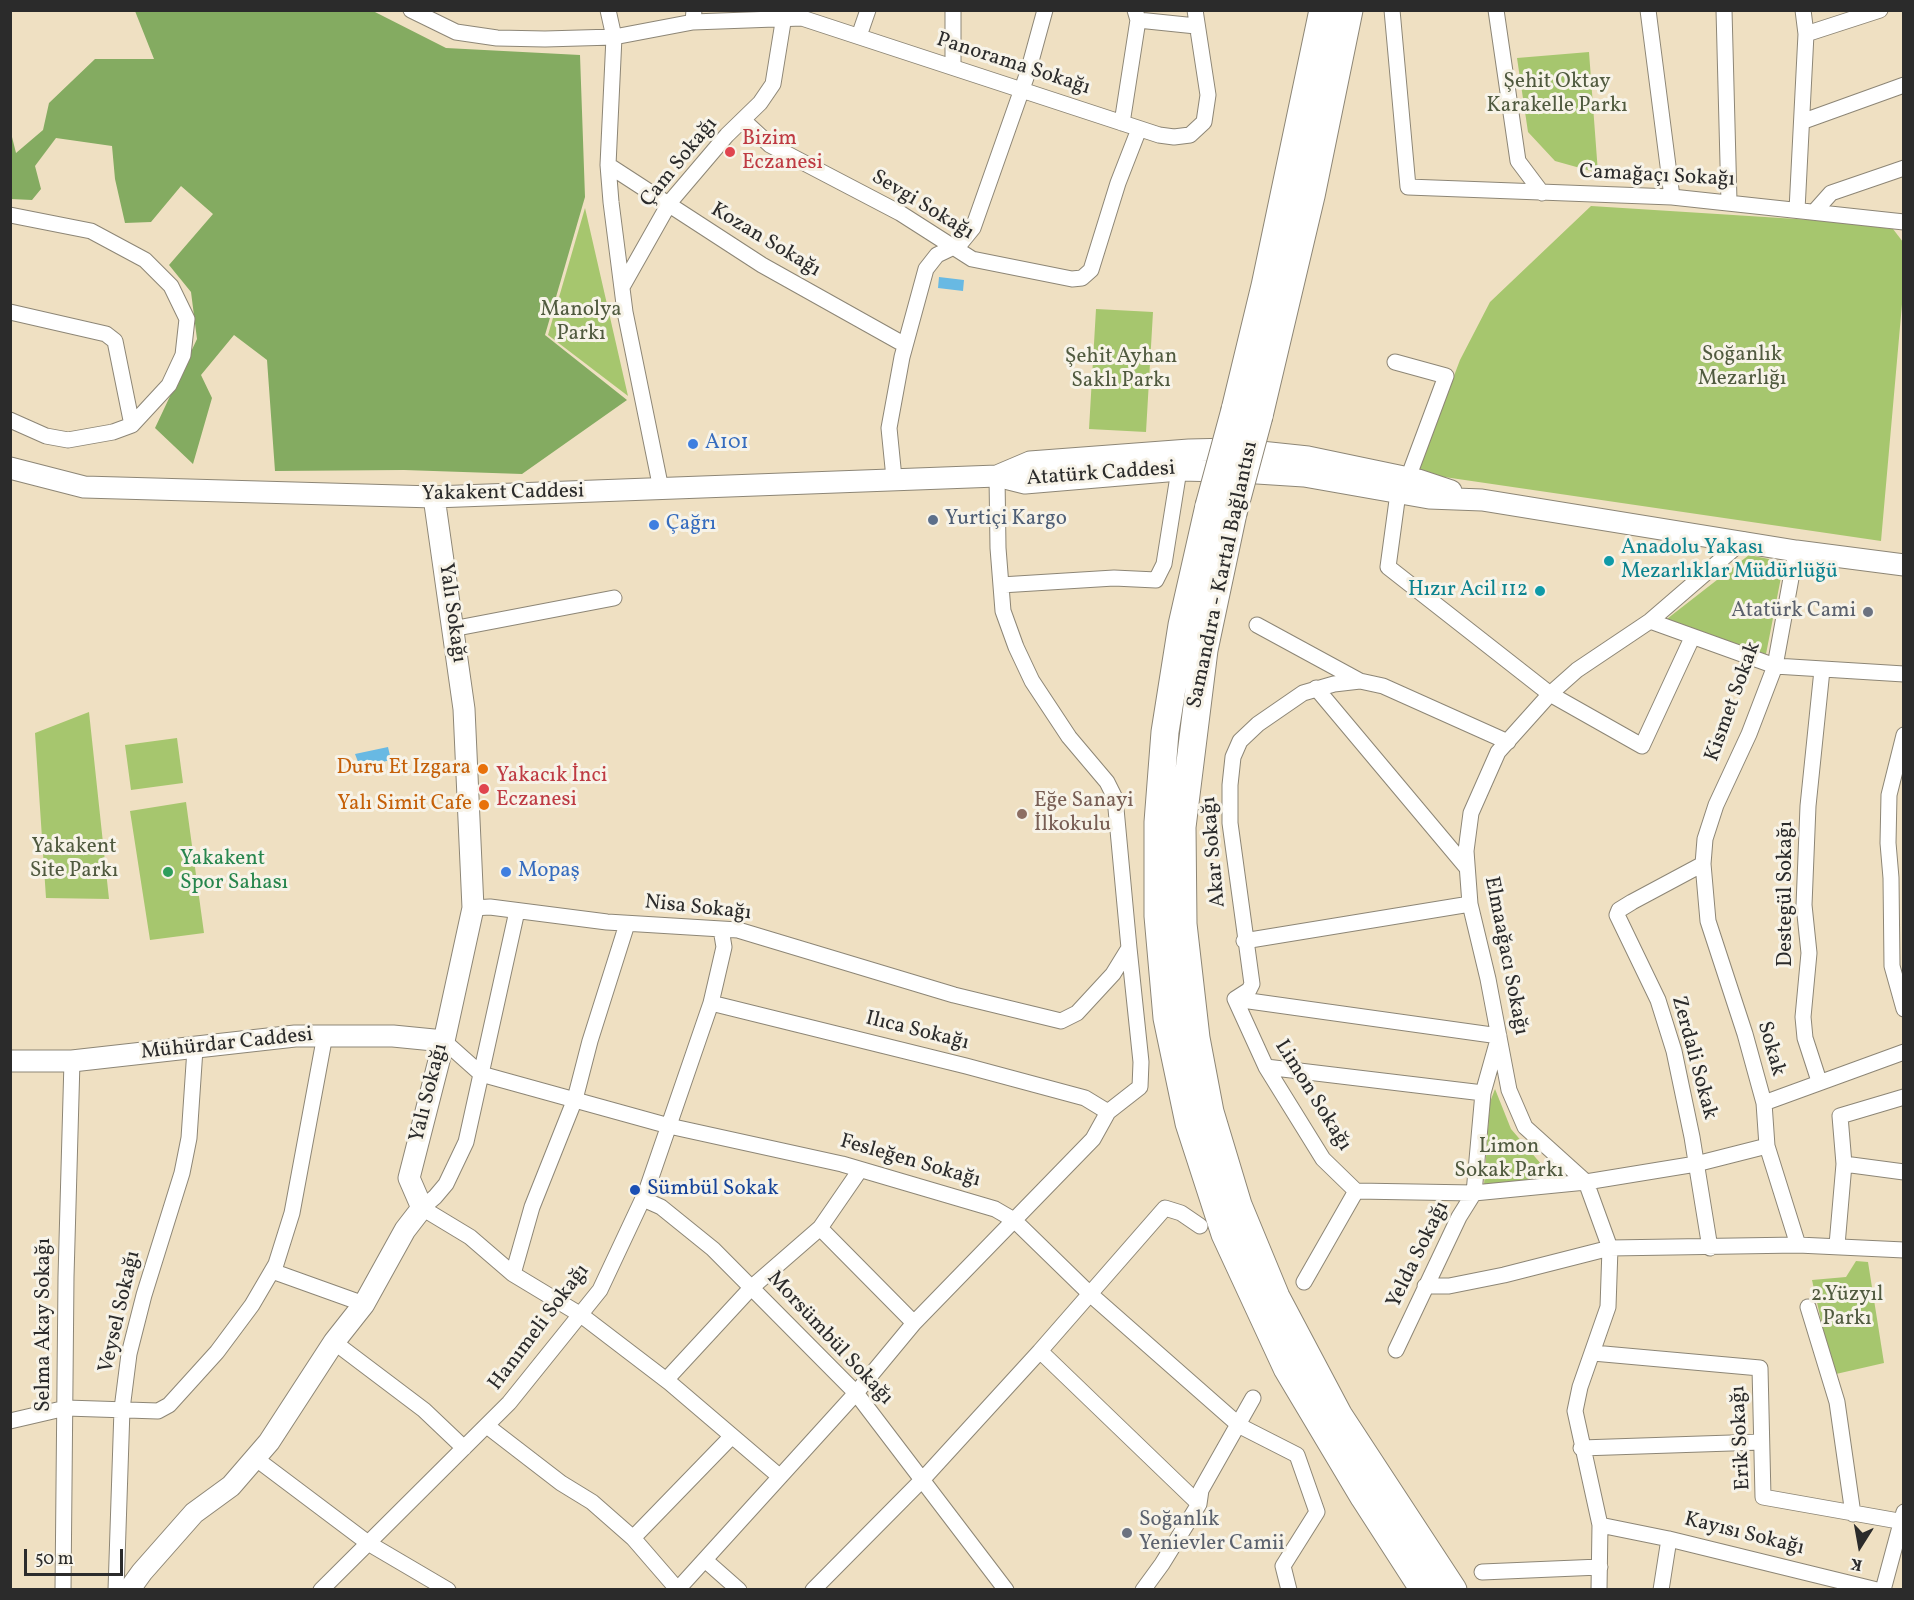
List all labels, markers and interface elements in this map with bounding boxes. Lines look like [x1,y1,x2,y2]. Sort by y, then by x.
street label: Panorama Sokağı [933,28,1093,102]
park label: Şehit Oktay Karakelle Parkı [1487,70,1627,120]
street label: Çam Sokağı [636,113,724,213]
place label: Bizim Eczanesi [742,127,823,177]
marker: Bizim Eczanesi [723,145,737,159]
street label: Camağaçı Sokağı [1579,160,1735,194]
street label: Sevgi Sokağı [866,166,978,246]
street label: Kozan Sokağı [705,198,825,284]
park label: Manolya Parkı [540,298,622,348]
park label: Soğanlık Mezarlığı [1698,343,1786,393]
park label: Şehit Ayhan Saklı Parkı [1065,345,1177,395]
place label: A101 [705,431,749,457]
marker: A101 [686,437,700,451]
street label: Samandıra - Kartal Bağlantısı [1183,439,1265,711]
street label: Atatürk Caddesi [1026,457,1176,493]
street label: Yakakent Caddesi [422,480,584,508]
place label: Yurtiçi Kargo [945,507,1067,533]
place label: Çağrı [666,512,716,538]
marker: Yurtiçi Kargo [926,513,940,527]
marker: Çağrı [647,518,661,532]
place label: Anadolu Yakası Mezarlıklar Müdürlüğü [1621,536,1838,586]
marker: Anadolu Yakası Mezarlıklar Müdürlüğü [1602,554,1616,568]
street label: Yalı Sokağı [432,561,470,665]
place label: Hızır Acil 112 [1408,578,1528,604]
marker: Hızır Acil 112 [1533,584,1547,598]
place label: Atatürk Cami [1731,599,1856,625]
marker: Atatürk Cami [1861,605,1875,619]
street label: Kismet Sokak [1701,639,1767,765]
place label: Duru Et Izgara [336,756,471,782]
marker: Duru Et Izgara [476,762,490,776]
place label: Yakacık İnci Eczanesi [496,764,607,814]
marker: Yakacık İnci Eczanesi [477,782,491,796]
place label: Eğe Sanayi İlkokulu [1034,789,1134,839]
place label: Yalı Simit Cafe [337,792,472,818]
street label: Akar Sokağı [1198,796,1232,908]
marker: Yalı Simit Cafe [477,798,491,812]
marker: Eğe Sanayi İlkokulu [1015,807,1029,821]
street label: Destegül Sokağı [1774,821,1800,967]
park label: Yakakent Site Parkı [30,835,118,885]
place label: Yakakent Spor Sahası [180,847,288,897]
place label: Mopaş [518,859,580,885]
marker: Yakakent Spor Sahası [161,865,175,879]
marker: Mopaş [499,865,513,879]
street label: Elmaağacı Sokağı [1477,875,1533,1037]
street label: Nisa Sokağı [643,891,753,927]
street label: Zerdali Sokak [1664,993,1722,1123]
street label: Ilıca Sokağı [863,1007,971,1057]
street label: Sokak [1750,1019,1790,1079]
street label: Mühürdar Caddesi [140,1023,314,1067]
street label: Limon Sokağı [1268,1036,1356,1156]
street label: Yalı Sokağı [406,1041,454,1145]
street label: Fesleğen Sokağı [837,1130,983,1194]
park label: Limon Sokak Parkı [1454,1135,1564,1185]
place label: Sümbül Sokak [647,1177,779,1203]
marker: Sümbül Sokak [628,1183,642,1197]
street label: Yelda Sokağı [1382,1198,1456,1312]
street label: Selma Akay Sokağı [32,1238,58,1412]
street label: Veysel Sokağı [95,1249,147,1375]
street label: Hanımeli Sokağı [484,1260,596,1396]
street label: Morsümbül Sokağı [761,1267,897,1411]
park label: 2.Yüzyıl Parkı [1811,1283,1883,1333]
street label: Erik Sokağı [1727,1385,1757,1491]
place label: Soğanlık Yenievler Camii [1139,1508,1285,1558]
street label: Kayısı Sokağı [1681,1508,1807,1562]
north arrow [1830,1516,1890,1576]
marker: Soğanlık Yenievler Camii [1120,1526,1134,1540]
scale bar [27,1537,126,1575]
text: 50 m [35,1547,74,1572]
text: K [1849,1552,1864,1576]

